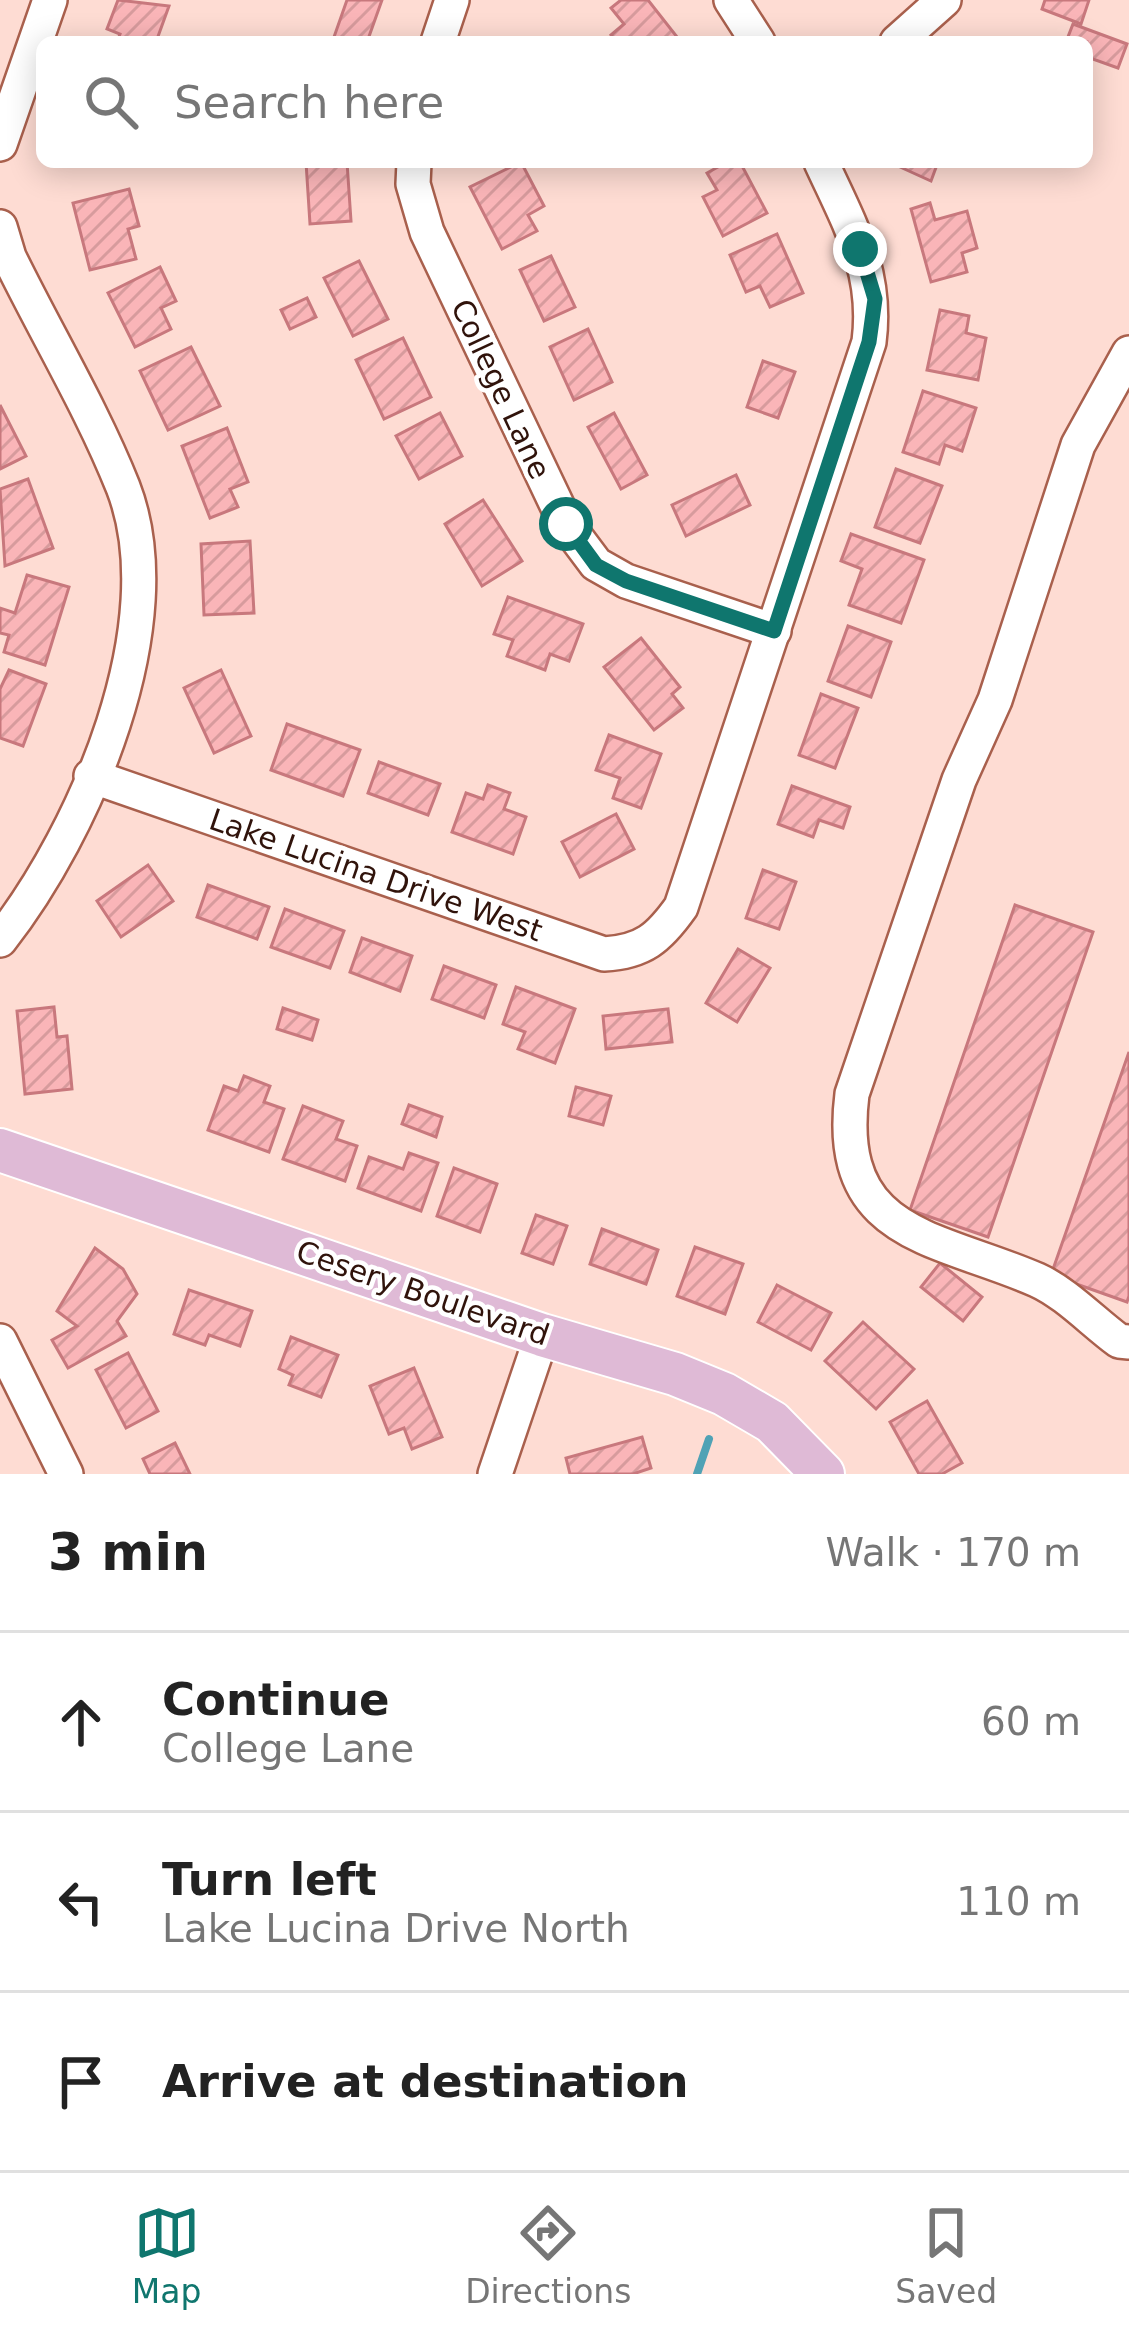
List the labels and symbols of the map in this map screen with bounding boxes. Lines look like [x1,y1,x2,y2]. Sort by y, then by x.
route end [833,222,887,276]
street label: College Lane [444,294,558,484]
route start [539,497,593,551]
street label: Lake Lucina Drive West [205,802,547,949]
street label: Cesery Boulevard [292,1233,554,1353]

